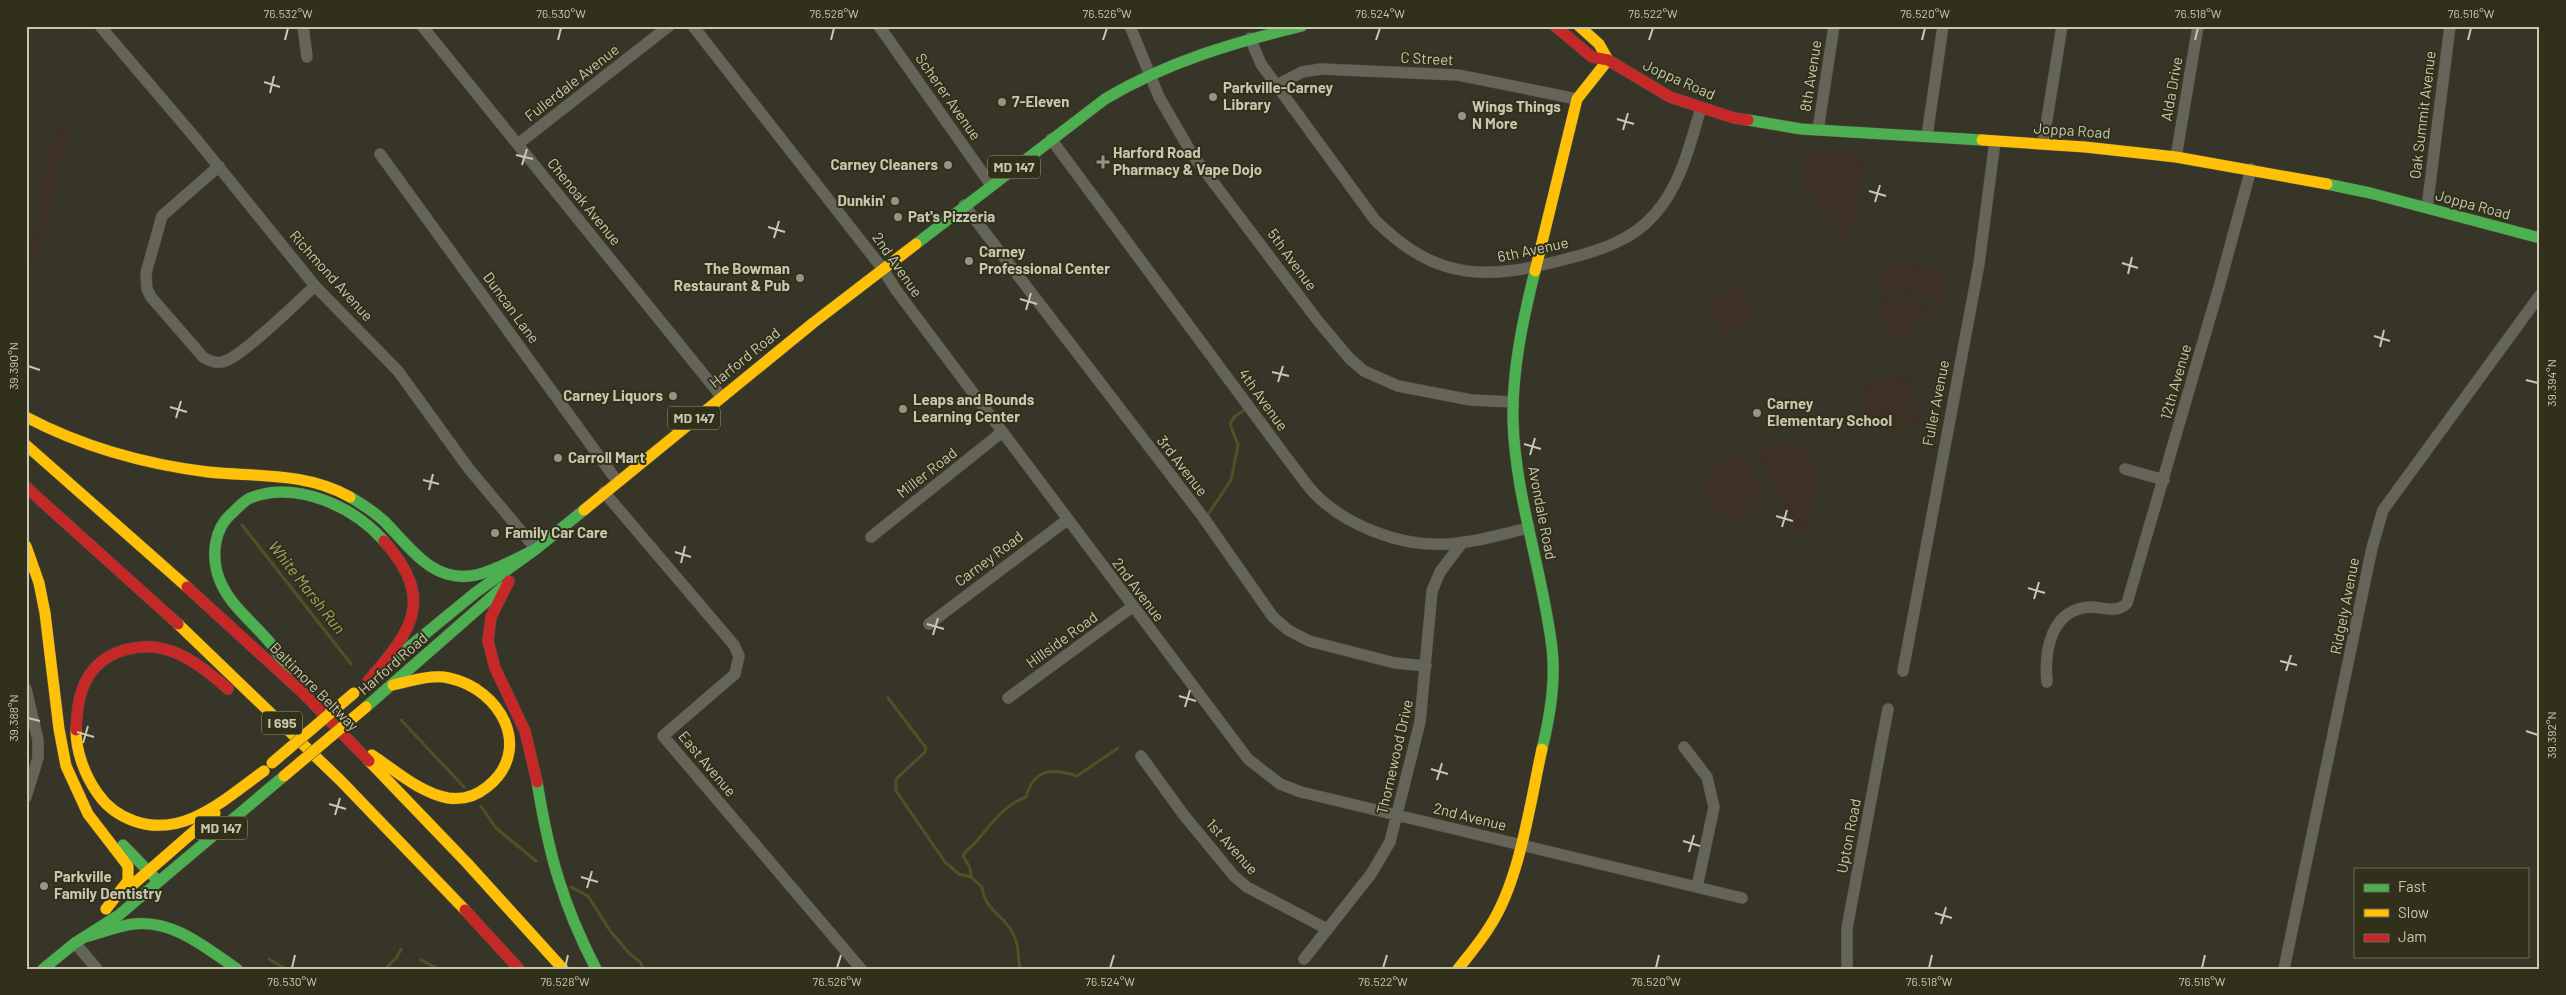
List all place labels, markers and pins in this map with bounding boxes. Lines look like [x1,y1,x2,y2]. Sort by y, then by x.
place label: Parkville-Carney Library [1223,78,1333,113]
marker: Parkville-Carney Library [1207,91,1219,103]
place label: 7-Eleven [1012,92,1069,110]
marker: 7-Eleven [996,96,1008,108]
place label: Wings Things N More [1472,97,1561,132]
marker: Wings Things N More [1456,110,1468,122]
place label: Harford Road Pharmacy & Vape Dojo [1113,143,1262,178]
place label: Carney Cleaners [830,155,938,173]
marker: Harford Road Pharmacy & Vape Dojo [1097,156,1109,168]
marker: Carney Cleaners [942,159,954,171]
place label: Dunkin' [838,191,885,209]
marker: Dunkin' [889,195,901,207]
place label: Pat's Pizzeria [908,207,995,225]
marker: Pat's Pizzeria [892,211,904,223]
place label: Carney Professional Center [979,242,1110,277]
marker: Carney Professional Center [963,255,975,267]
place label: The Bowman Restaurant & Pub [674,259,790,294]
marker: The Bowman Restaurant & Pub [794,272,806,284]
place label: Carney Liquors [563,386,663,404]
marker: Carney Liquors [667,390,679,402]
place label: Leaps and Bounds Learning Center [913,390,1035,425]
place label: Carney Elementary School [1767,394,1892,429]
marker: Leaps and Bounds Learning Center [897,403,909,415]
marker: Carney Elementary School [1751,407,1763,419]
place label: Carroll Mart [568,448,645,466]
marker: Carroll Mart [552,452,564,464]
place label: Family Car Care [505,523,608,541]
marker: Family Car Care [489,527,501,539]
place label: Parkville Family Dentistry [54,867,162,902]
marker: Parkville Family Dentistry [38,880,50,892]

